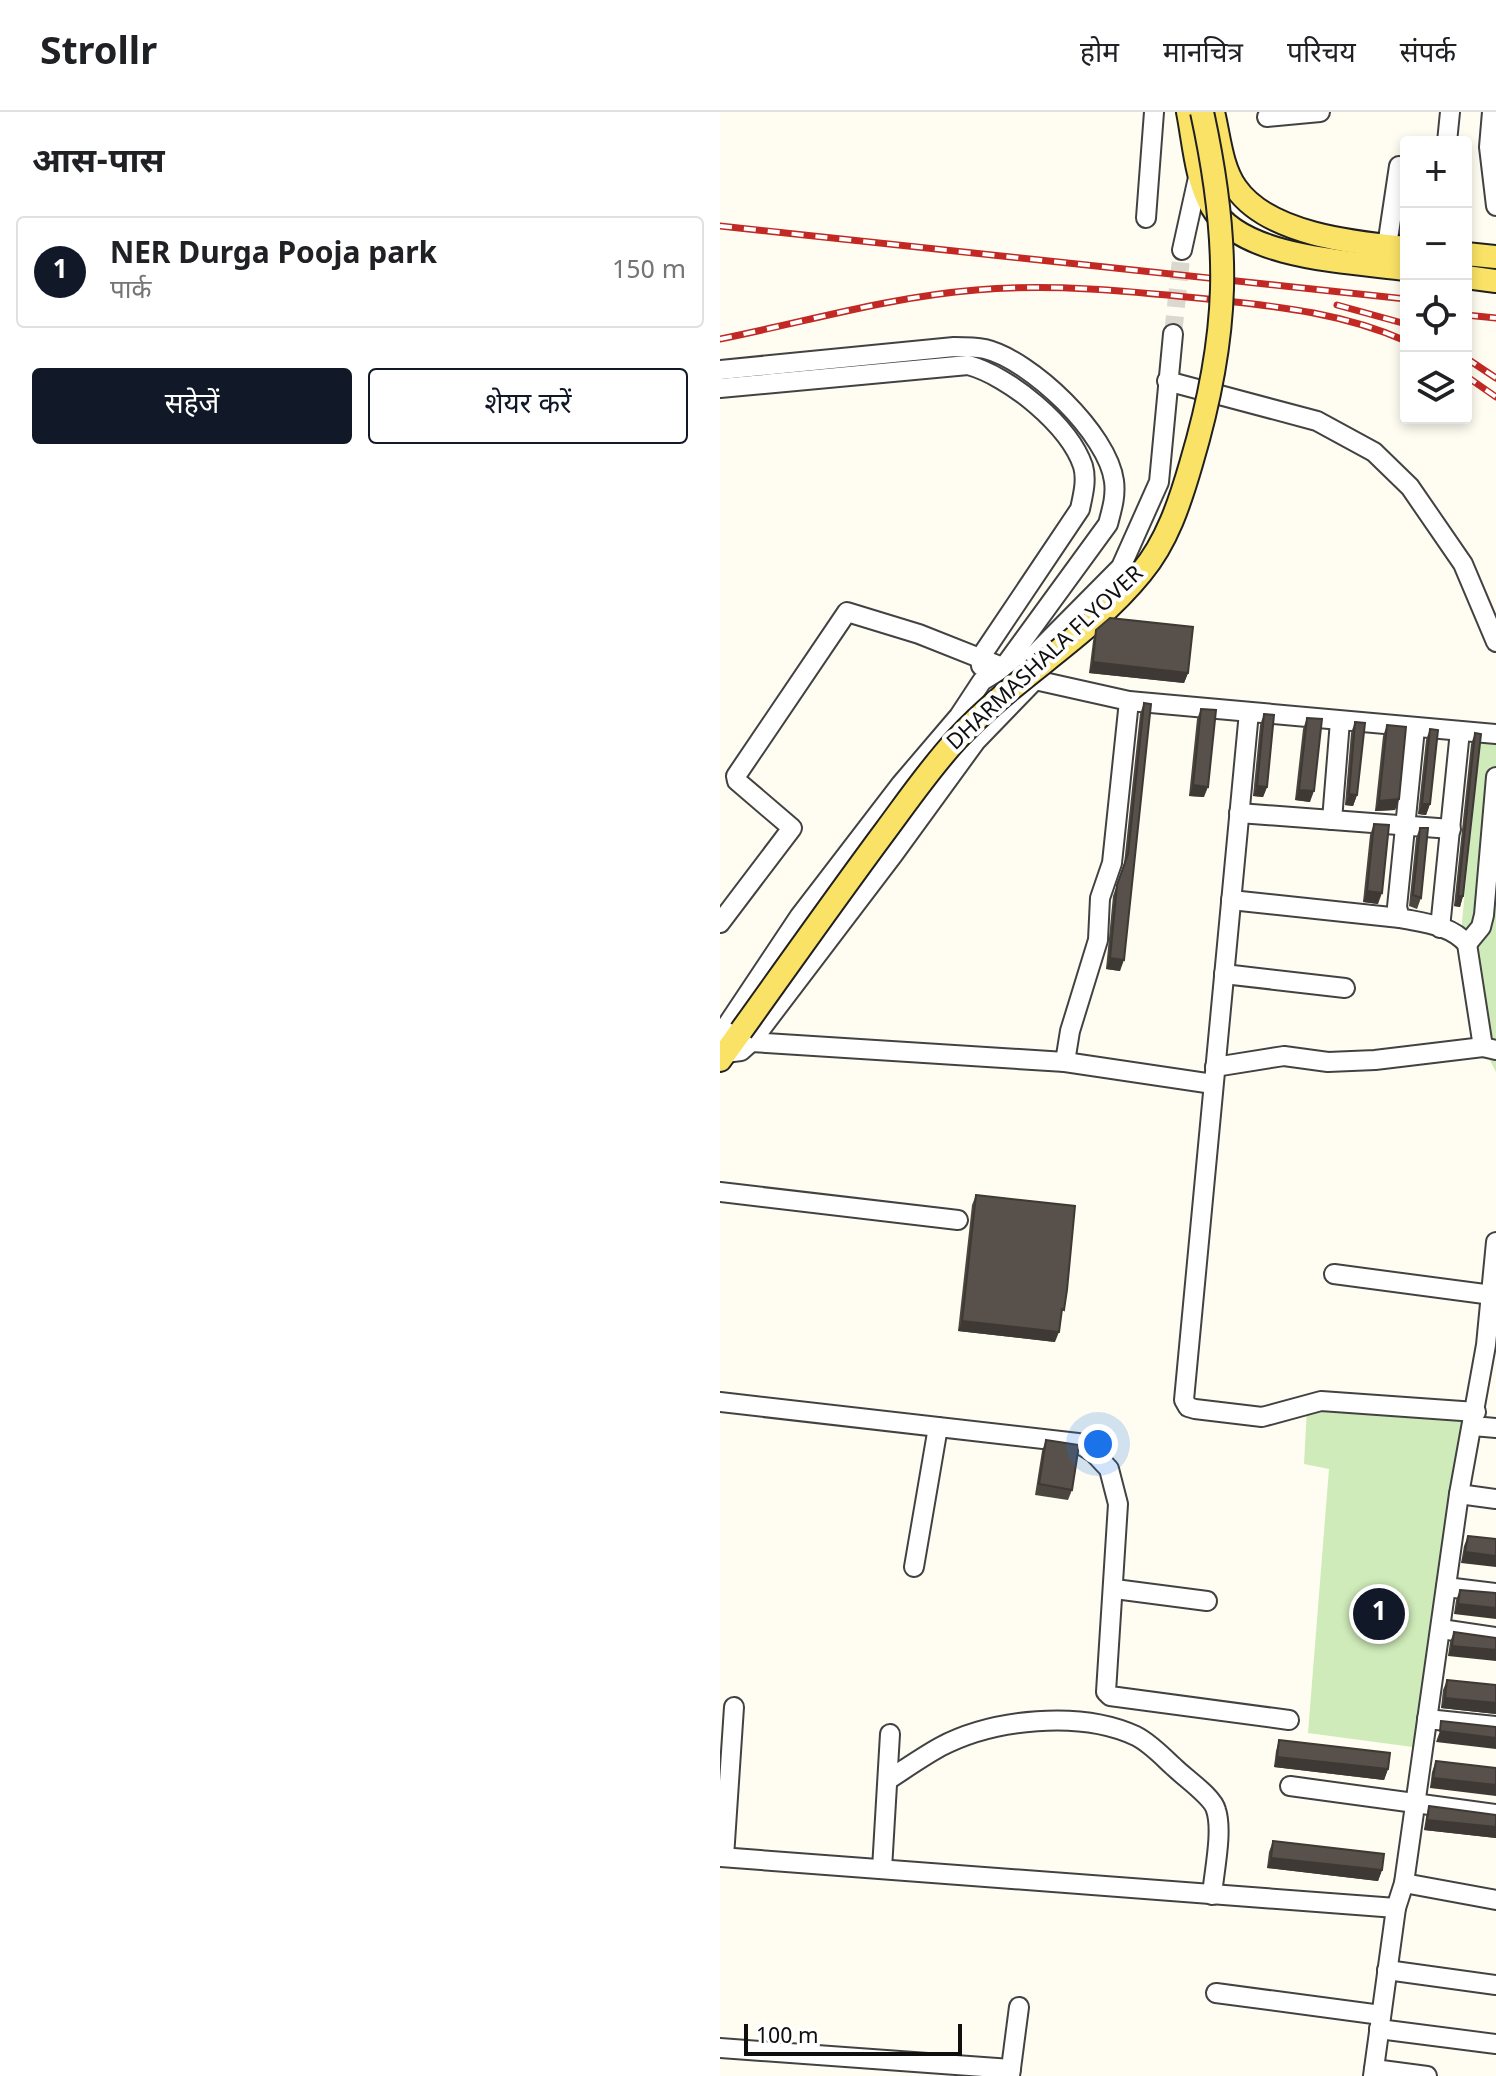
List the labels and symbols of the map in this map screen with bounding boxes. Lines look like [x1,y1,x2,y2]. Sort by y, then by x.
street label: DHARMASHALA FLYOVER [942,560,1151,758]
your location [1078,1424,1118,1464]
pin: 1 [1353,1584,1405,1644]
scale bar [744,2020,962,2056]

